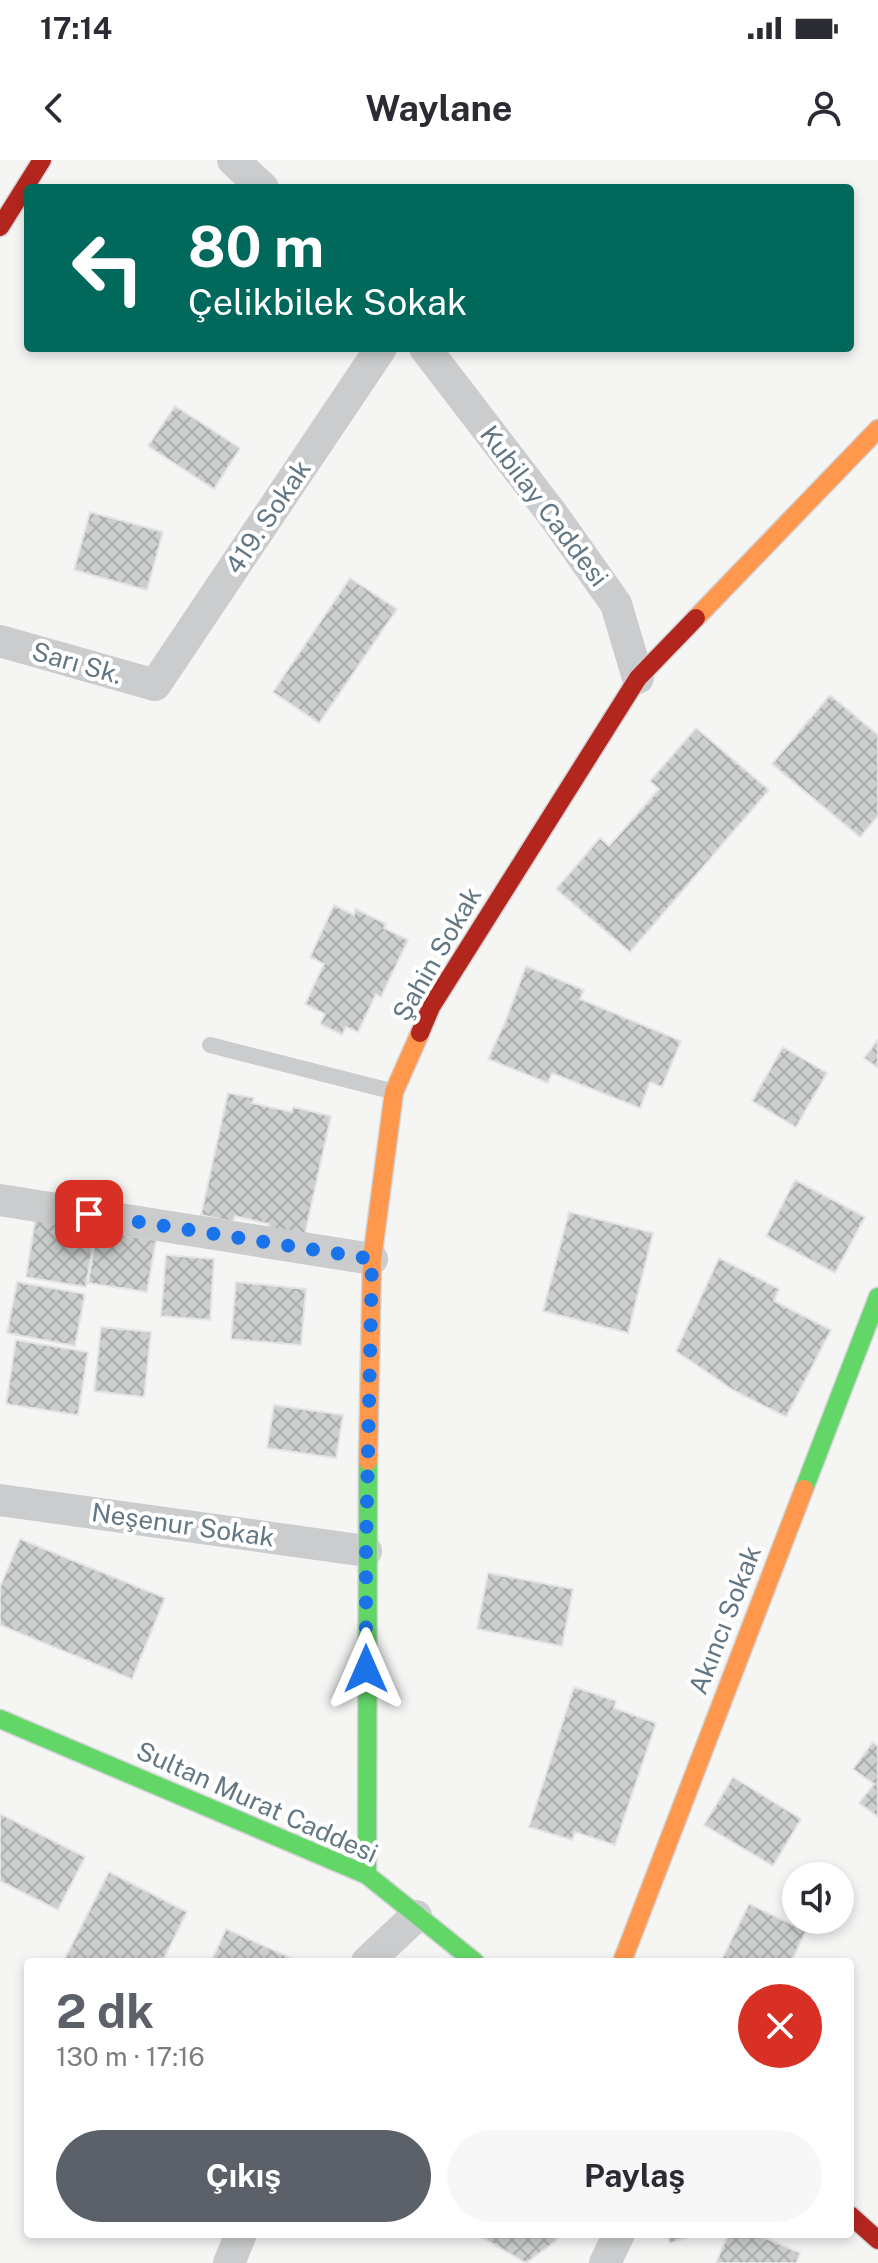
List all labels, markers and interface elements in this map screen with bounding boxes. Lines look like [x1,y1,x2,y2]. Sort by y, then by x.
text: 17:14 [40,10,112,46]
icon: back [32,86,76,130]
icon: person [802,86,846,130]
text: Waylane [365,87,513,129]
text: 80 m [188,214,324,280]
icon: left [56,216,160,320]
text: Çelikbilek Sokak [188,281,467,323]
street label: Kubilay Caddesi [474,419,615,592]
street label: 419. Sokak [218,454,317,579]
street label: Sarı Sk. [28,635,126,690]
street label: Şahin Sokak [386,881,487,1026]
pin [55,1180,123,1248]
icon: arrive [67,1192,111,1236]
street label: Neşenur Sokak [90,1496,276,1553]
street label: Akıncı Sokak [682,1541,767,1698]
position arrow [324,1627,408,1711]
street label: Sultan Murat Caddesi [132,1734,383,1869]
map controls [782,1862,854,1934]
button: sound [782,1862,854,1934]
text: 2 dk [56,1982,154,2039]
button: close [738,1984,822,2068]
text: 130 m · 17:16 [56,2041,205,2072]
button: Çıkış [56,2130,431,2222]
button: Paylaş [447,2130,822,2222]

